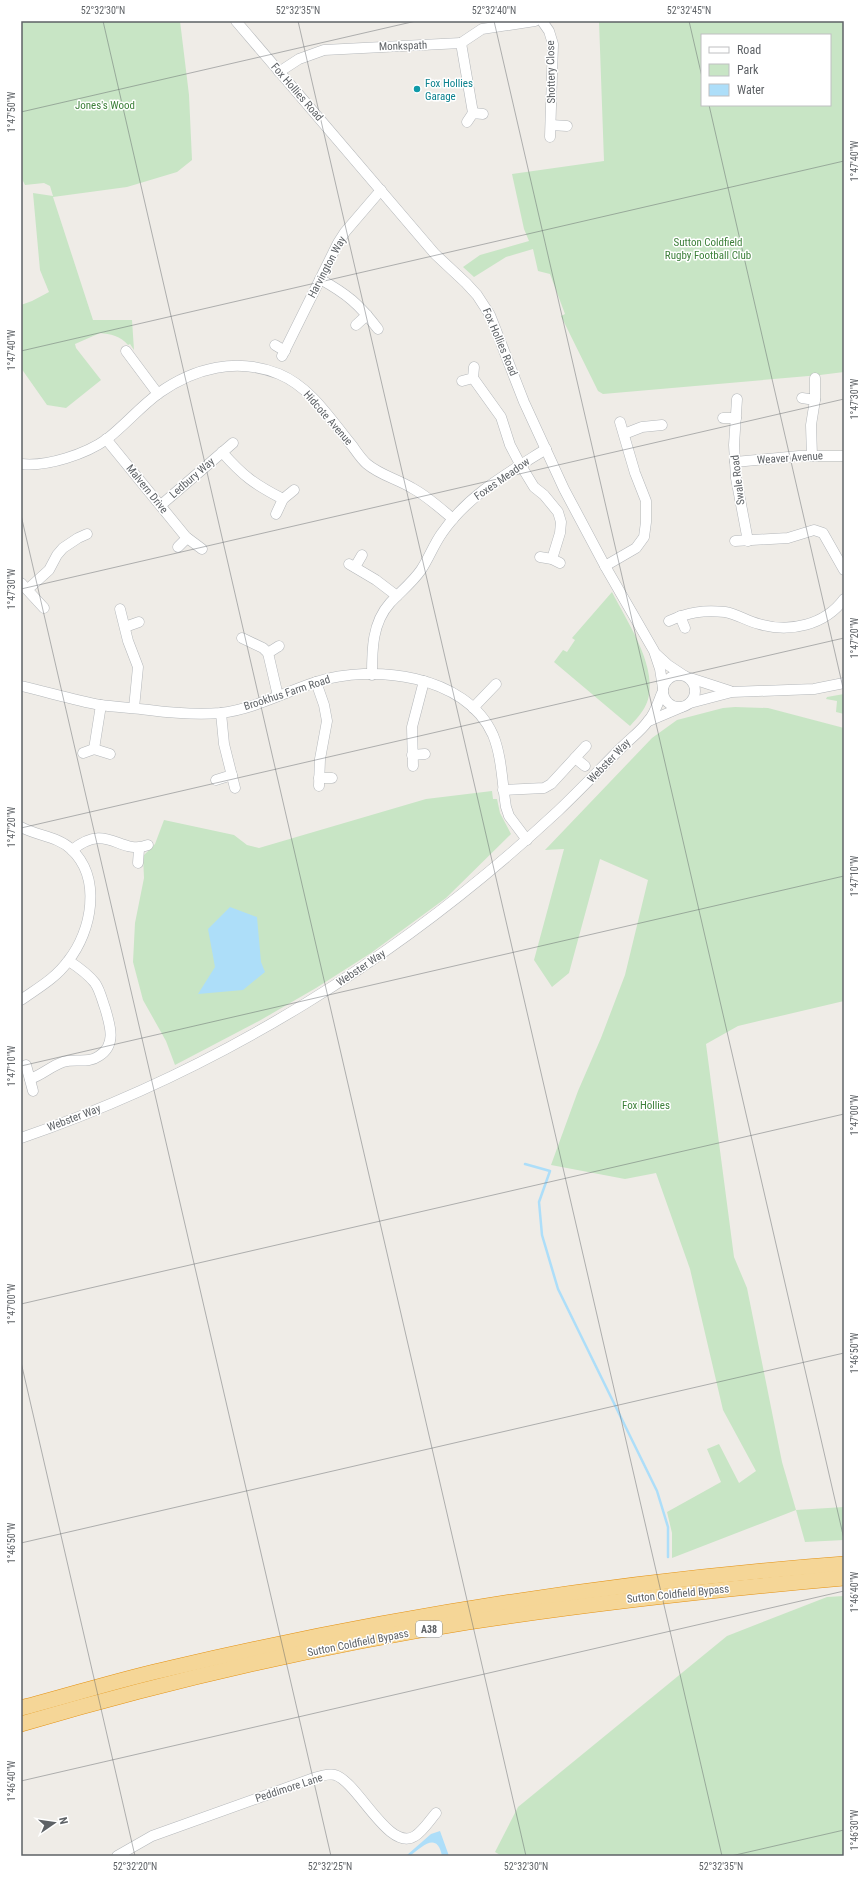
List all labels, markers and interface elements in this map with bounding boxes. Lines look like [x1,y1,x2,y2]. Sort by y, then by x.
text: 52°32'30"N [81,5,125,16]
text: 52°32'35"N [276,5,320,16]
text: 52°32'40"N [472,5,516,16]
text: 52°32'45"N [667,5,711,16]
legend [701,34,831,106]
street label: Monkspath [379,39,427,53]
street label: Shottery Close [544,40,558,104]
text: Road [737,43,761,57]
street label: Fox Hollies Road [268,60,326,124]
text: Park [737,63,759,77]
place label: Fox Hollies Garage [425,77,473,103]
text: Water [737,83,765,97]
marker: Fox Hollies Garage [412,84,422,94]
text: 1°47'50"W [6,91,17,133]
park label: Jones's Wood [75,99,135,112]
text: 1°47'40"W [849,140,860,182]
street label: Harvington Way [305,234,349,300]
park label: Sutton Coldfield Rugby Football Club [665,236,751,262]
street label: Fox Hollies Road [480,306,520,378]
text: 1°47'40"W [6,329,17,371]
text: 1°47'30"W [849,378,860,420]
street label: Hidcote Avenue [301,388,355,448]
street label: Weaver Avenue [757,449,823,467]
street label: Swale Road [728,454,748,506]
street label: Ledbury Way [167,455,217,501]
street label: Foxes Meadow [472,455,532,503]
street label: Malvern Drive [123,462,171,516]
text: 1°47'30"W [6,568,17,610]
text: 1°47'20"W [849,617,860,659]
street label: Brookhus Farm Road [242,673,332,713]
street label: Webster Way [585,736,633,786]
text: 1°47'20"W [6,806,17,848]
text: 1°47'10"W [849,855,860,897]
street label: Webster Way [334,947,388,989]
text: 1°47'10"W [6,1045,17,1087]
text: 1°47'00"W [849,1094,860,1136]
park label: Fox Hollies [622,1099,670,1112]
street label: Webster Way [45,1102,103,1134]
text: 1°47'00"W [6,1283,17,1325]
text: 1°46'50"W [849,1332,860,1374]
text: 1°46'50"W [6,1522,17,1564]
text: 1°46'40"W [849,1571,860,1613]
street label: Sutton Coldfield Bypass [626,1582,730,1606]
road number: A38 [416,1621,442,1637]
street label: Sutton Coldfield Bypass [306,1627,410,1659]
text: 1°46'40"W [6,1760,17,1802]
street label: Peddimore Lane [254,1771,324,1805]
north arrow [34,1803,74,1843]
text: 1°46'30"W [849,1809,860,1851]
text: N [56,1816,70,1826]
text: 52°32'20"N [113,1861,157,1872]
text: 52°32'25"N [308,1861,352,1872]
text: 52°32'30"N [504,1861,548,1872]
text: 52°32'35"N [699,1861,743,1872]

